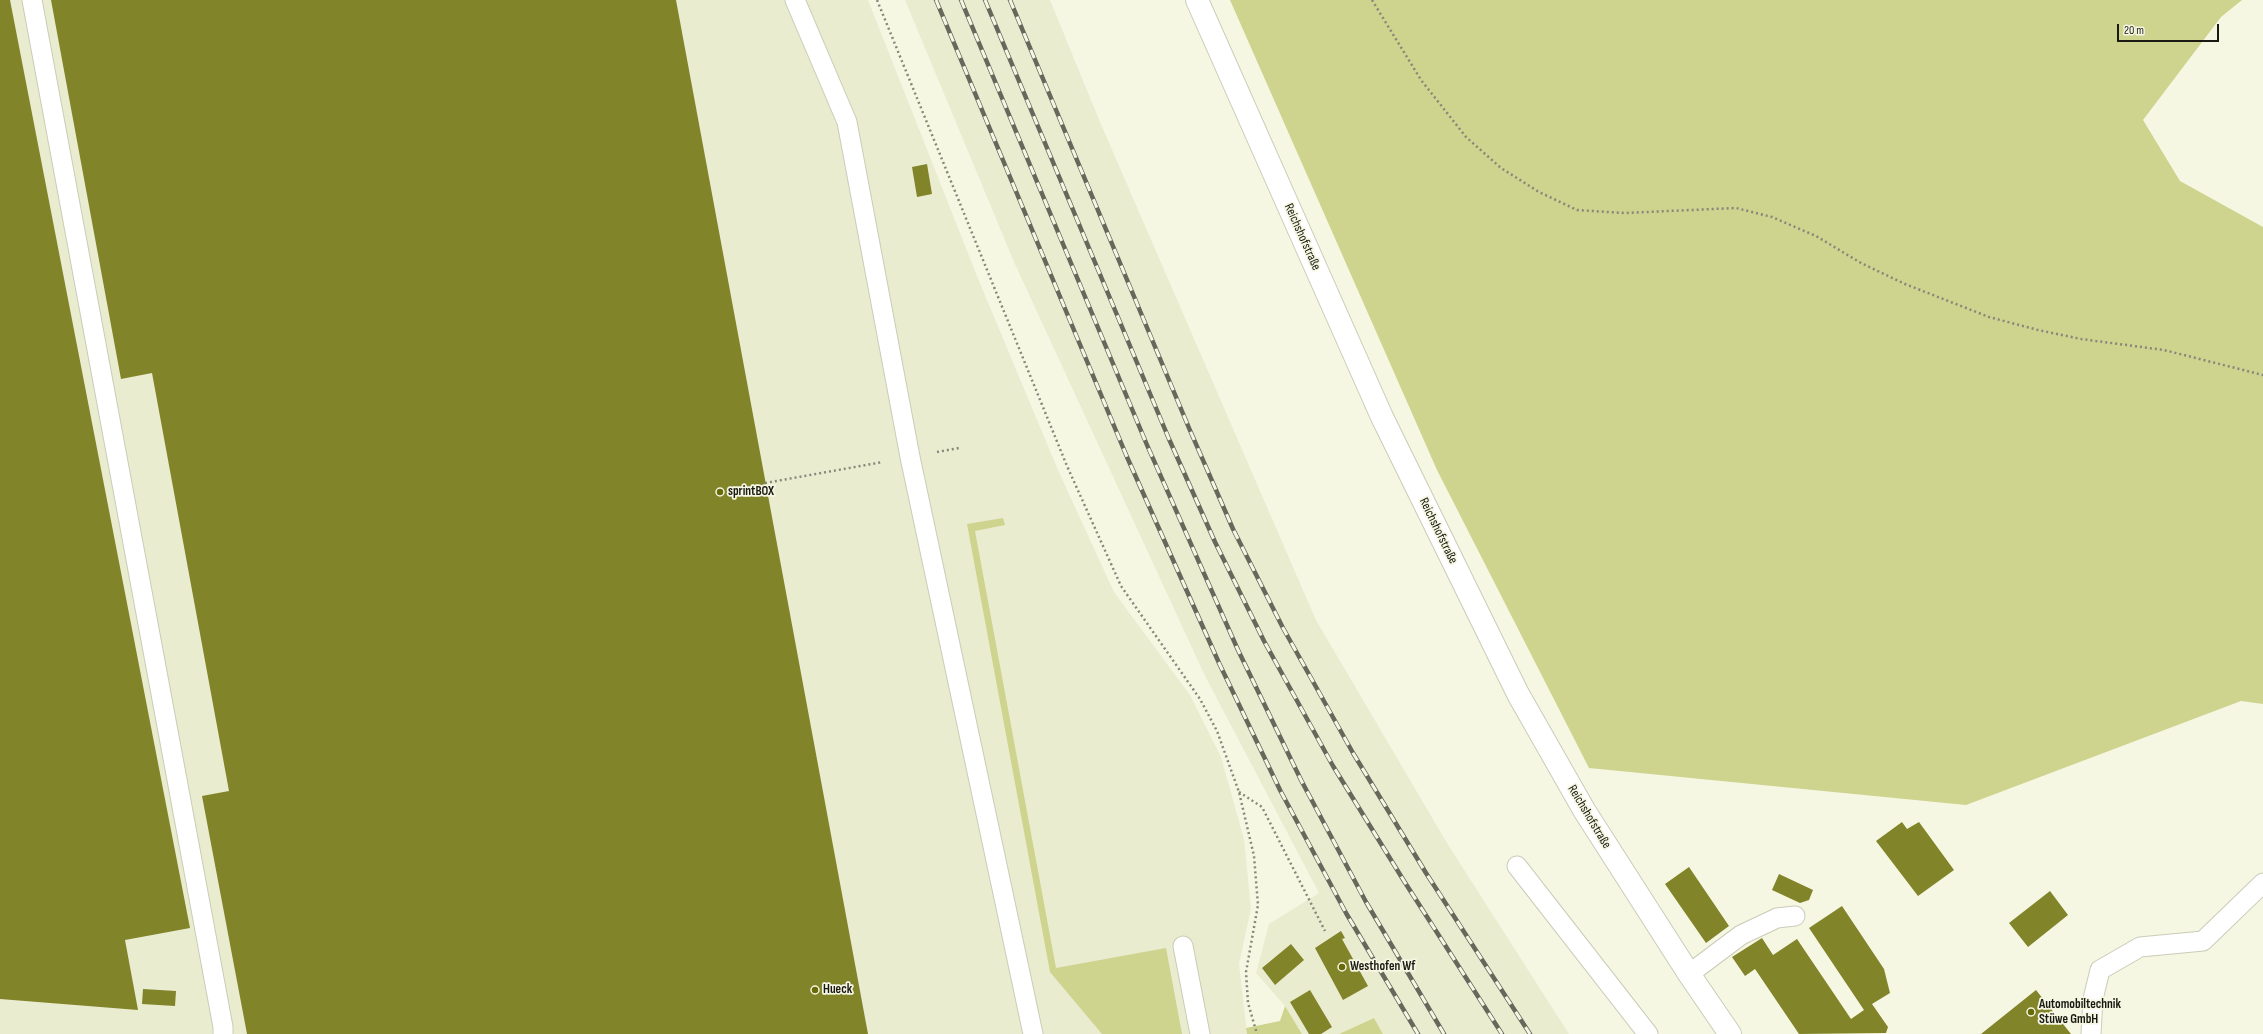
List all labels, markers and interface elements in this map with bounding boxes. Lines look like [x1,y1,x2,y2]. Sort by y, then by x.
scale bar [2119,16,2221,42]
text: 20 m [2124,23,2144,38]
street label: Reichshofstraße [1280,201,1324,273]
place label: sprintBOX [728,484,774,500]
marker: sprintBOX [715,487,725,497]
street label: Reichshofstraße [1415,495,1461,567]
street label: Reichshofstraße [1564,782,1614,852]
place label: Westhofen Wf [1350,959,1415,975]
marker: Westhofen Wf [1337,962,1347,972]
place label: Hueck [823,982,852,998]
marker: Hueck [810,985,820,995]
place label: Automobiltechnik Stüwe GmbH [2039,997,2121,1028]
marker: Automobiltechnik Stüwe GmbH [2026,1007,2036,1017]

